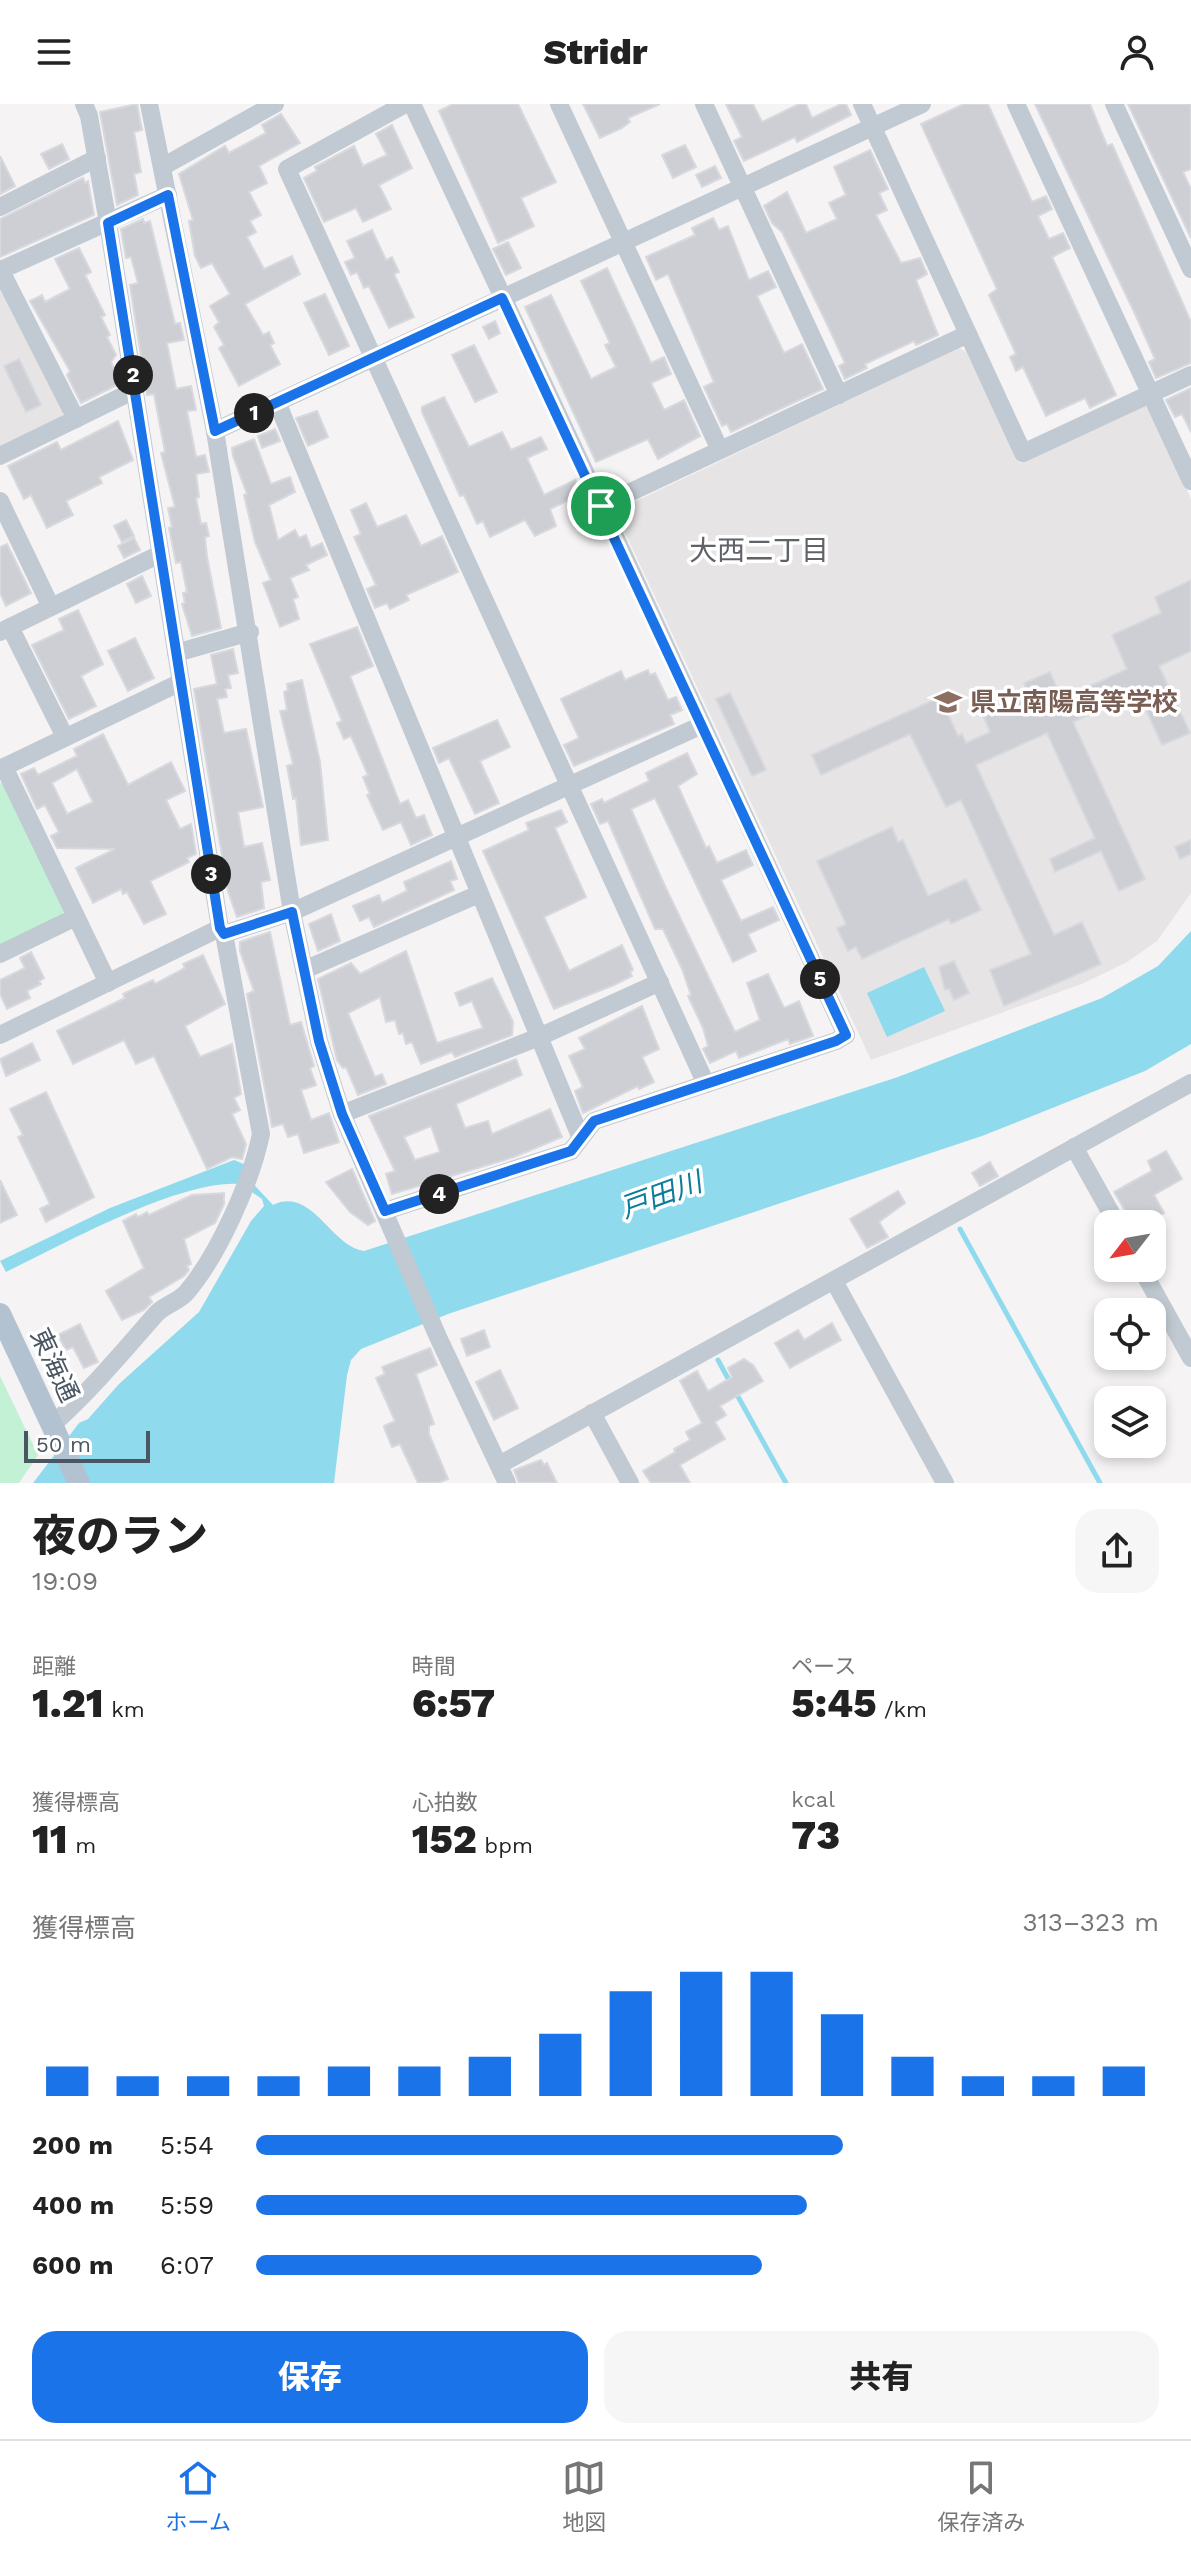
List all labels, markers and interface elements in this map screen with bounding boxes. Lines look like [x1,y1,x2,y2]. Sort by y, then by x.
icon: menu [32,30,76,74]
icon: person [1115,30,1159,74]
text: Stridr [543,31,648,73]
pin: 2 [113,355,153,395]
text: 2 [126,362,140,387]
pin: 1 [234,393,274,433]
text: 1 [249,400,259,425]
pin [567,472,635,540]
icon: arrive [579,484,623,528]
district label: 大西二丁目 [689,534,829,567]
school or university icon: 県立南陽高等学校 [933,687,963,717]
place label: 県立南陽高等学校 [970,687,1178,717]
pin: 3 [191,854,231,894]
text: 3 [204,861,218,886]
pin: 5 [800,959,840,999]
text: 5 [814,966,826,991]
water label: 戸田川 [616,1164,709,1225]
pin: 4 [419,1174,459,1214]
text: 4 [432,1181,446,1206]
north arrow [1094,1210,1166,1282]
map controls [1094,1210,1166,1458]
button: locate [1094,1298,1166,1370]
street label: 東海通 [25,1323,85,1407]
button: layers [1094,1386,1166,1458]
scale bar [24,1427,150,1463]
text: 50 m [36,1432,91,1457]
button: share [1075,1509,1159,1593]
text: 夜のラン [32,1510,208,1562]
text: 19:09 [32,1566,98,1596]
text: 距離 [32,1654,76,1679]
text: 時間 [412,1654,456,1679]
text: ペース [791,1654,856,1679]
text: 1.21 [32,1680,104,1727]
text: 6:57 [412,1680,495,1727]
text: 5:45 [791,1680,877,1727]
text: km [104,1697,145,1722]
text: /km [877,1697,927,1722]
text: kcal [791,1787,835,1812]
text: 獲得標高 [32,1790,120,1815]
text: 心拍数 [412,1790,478,1815]
text: 73 [791,1812,840,1859]
text: 11 [32,1816,68,1863]
text: 152 [412,1816,477,1863]
text: m [68,1833,96,1858]
text: bpm [477,1833,533,1858]
text: 313–323 m [1023,1907,1159,1937]
text: 獲得標高 [32,1913,136,1943]
text: 200 m [32,2130,113,2160]
text: 5:54 [160,2130,214,2160]
text: 400 m [32,2190,114,2220]
text: 5:59 [160,2190,214,2220]
text: 600 m [32,2250,113,2280]
text: 6:07 [160,2250,214,2280]
button: 保存 [32,2331,588,2423]
button: 共有 [604,2331,1159,2423]
tab: ホーム [166,2456,231,2536]
tab: 地図 [562,2456,606,2536]
tab: 保存済み [937,2456,1025,2536]

